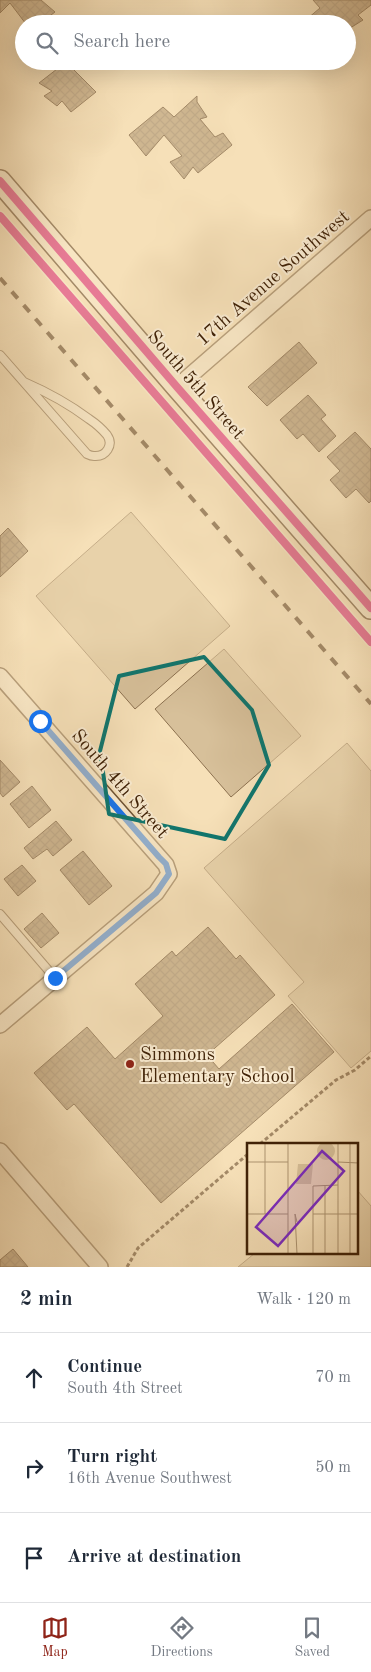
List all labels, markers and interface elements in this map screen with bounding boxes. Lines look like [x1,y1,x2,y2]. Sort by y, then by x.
search box [15,15,356,70]
icon: search [33,29,61,57]
text: Search here [73,33,170,52]
street label: 17th Avenue Southwest [194,207,354,350]
street label: South 5th Street [143,328,247,444]
route start [29,710,52,733]
street label: South 4th Street [67,727,171,843]
route end [44,967,67,990]
place label: Simmons Elementary School [140,1046,295,1087]
marker: Simmons Elementary School [124,1058,136,1070]
inset map [247,1143,358,1254]
text: 2 min [20,1289,73,1310]
text: Walk · 120 m [256,1292,351,1308]
text: Continue [67,1358,142,1377]
icon: ahead [20,1364,48,1392]
text: 70 m [315,1370,351,1386]
text: South 4th Street [67,1381,183,1397]
text: Turn right [67,1448,157,1467]
icon: right [20,1454,48,1482]
text: 50 m [315,1460,351,1476]
text: 16th Avenue Southwest [67,1471,232,1487]
icon: arrive [20,1544,48,1572]
text: Arrive at destination [67,1548,241,1567]
tab: Map [41,1614,69,1661]
tab: Directions [151,1614,213,1661]
tab: Saved [294,1614,330,1661]

